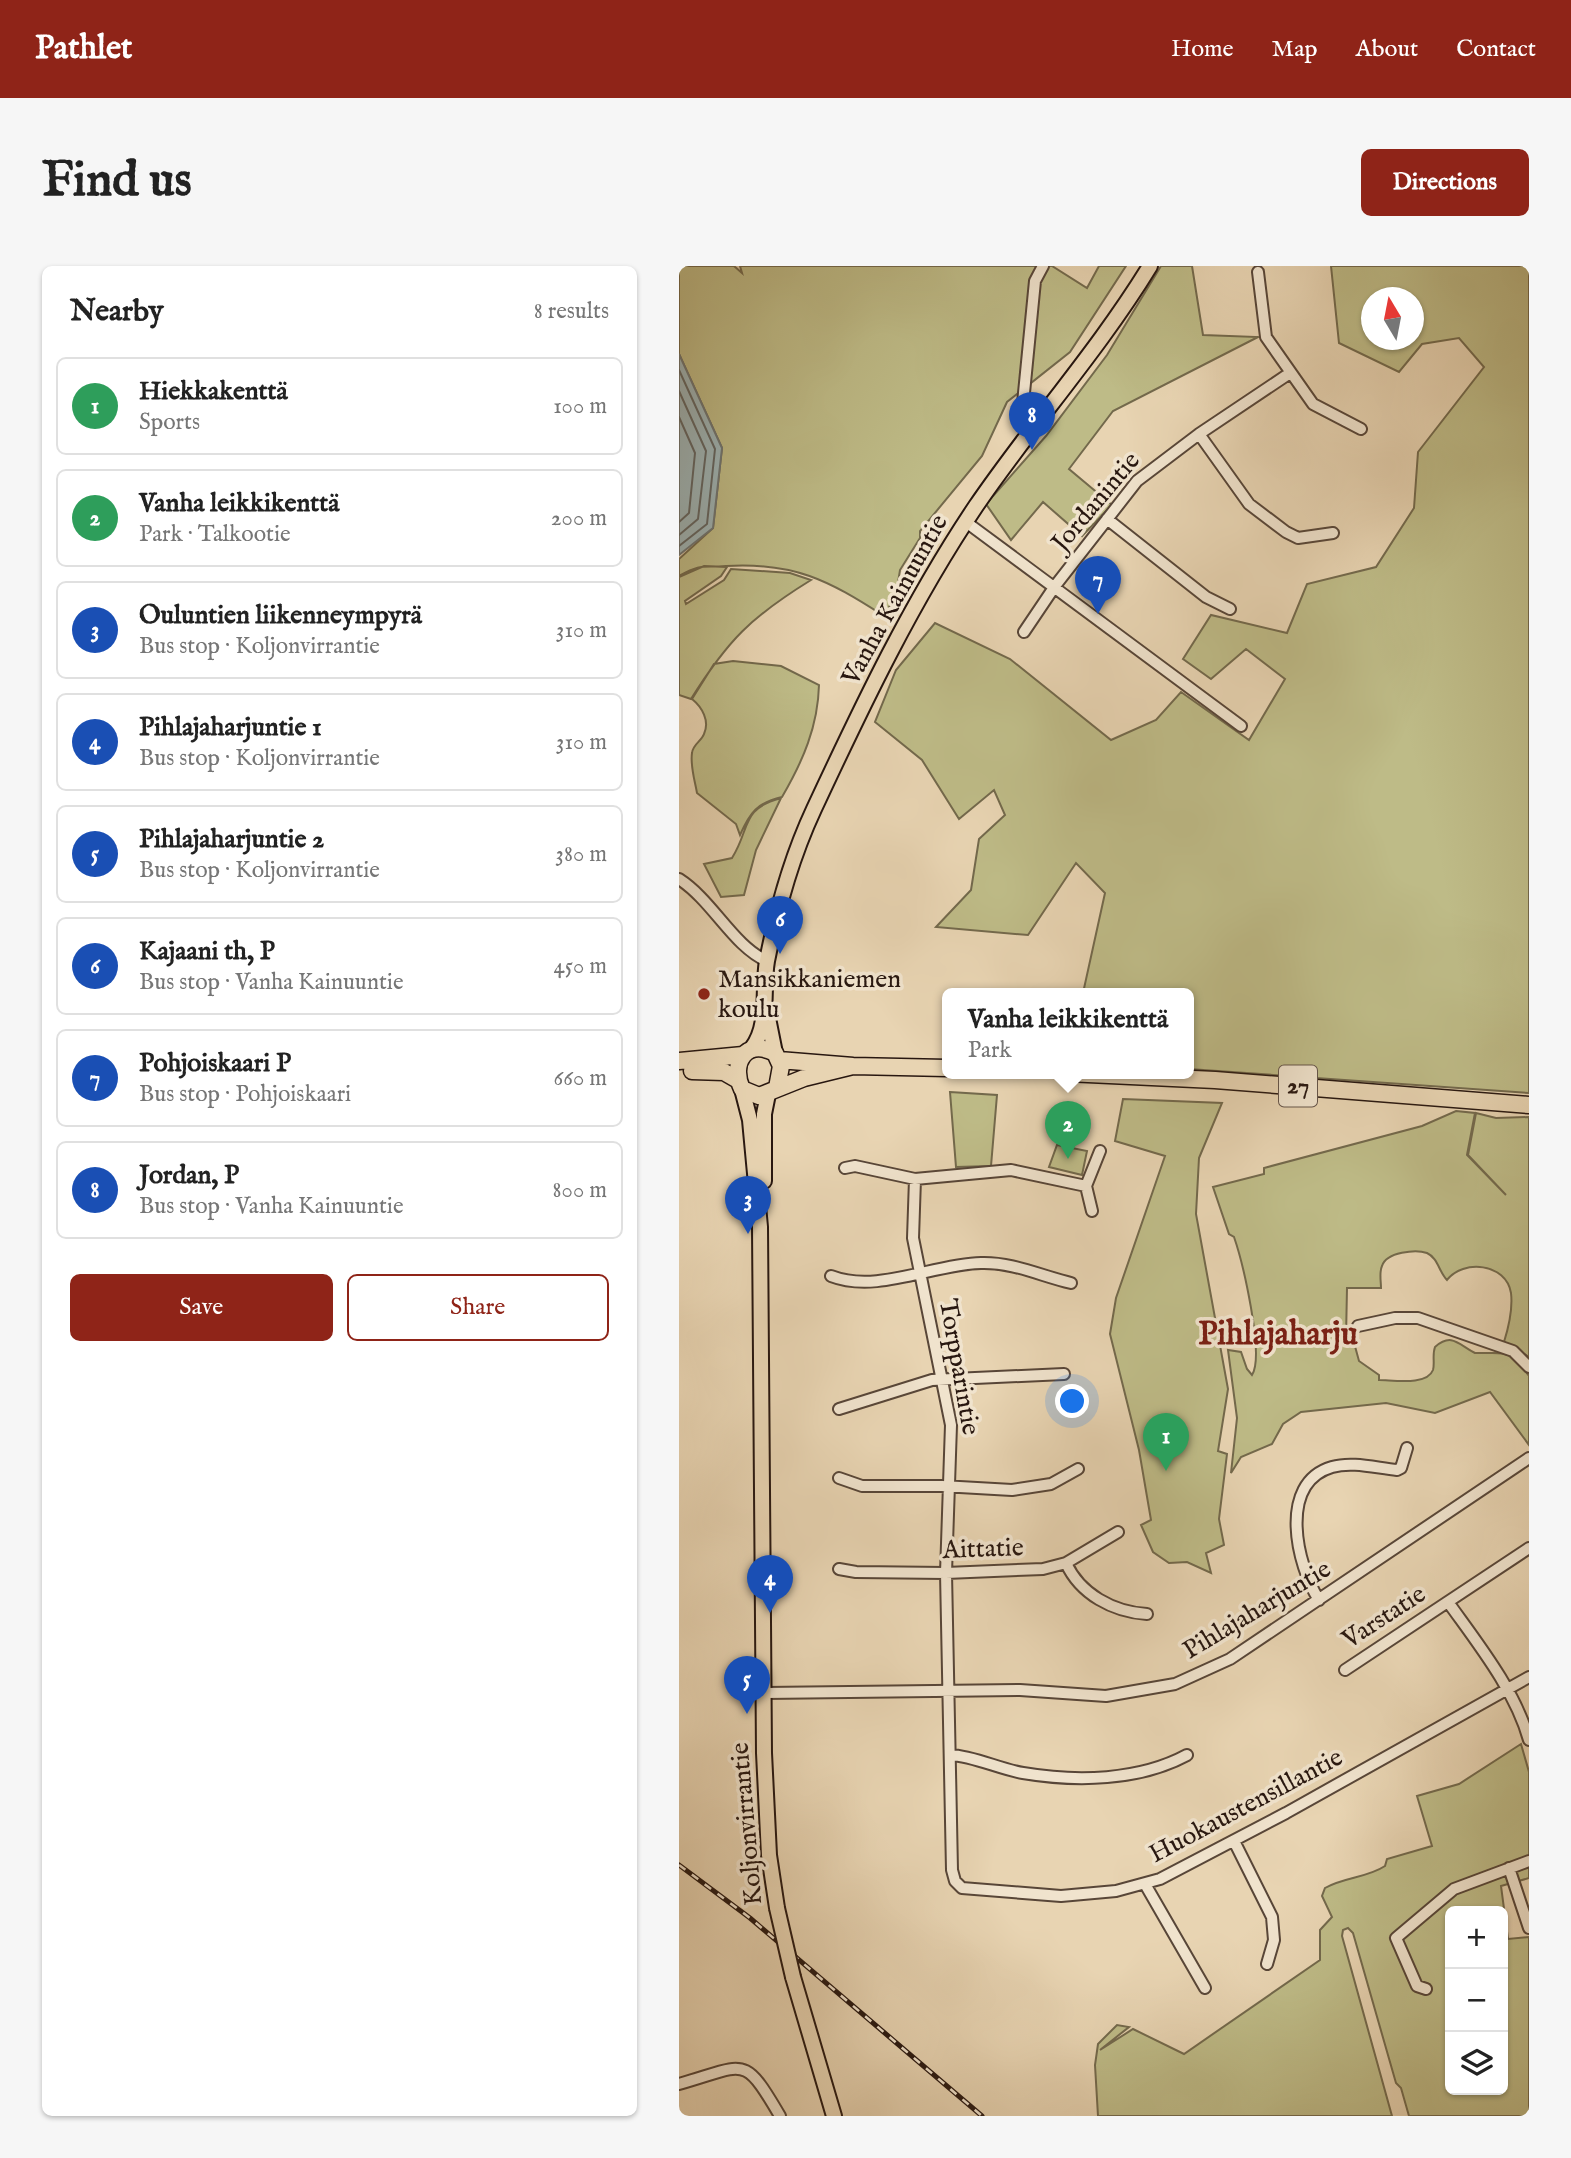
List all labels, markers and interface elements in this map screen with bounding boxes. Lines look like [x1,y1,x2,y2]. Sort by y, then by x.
text: Pathlet [35,28,132,70]
text: Home [1171,34,1234,65]
text: Map [1272,34,1318,65]
text: About [1356,34,1418,65]
text: Contact [1456,34,1536,65]
button: Directions [1361,149,1529,216]
text: Find us [42,151,192,213]
north arrow [1361,287,1424,350]
text: Nearby [70,293,163,331]
text: 8 results [534,297,609,326]
text: Hiekkakenttä [139,375,288,408]
text: 1 [91,392,99,421]
text: 100 m [553,392,607,421]
pin: 8 [1009,392,1055,450]
text: Sports [139,408,200,437]
street label: Jordanintie [1043,445,1147,561]
text: Vanha leikkikenttä [139,487,339,520]
text: 2 [90,504,100,533]
text: 200 m [551,504,607,533]
street label: Vanha Kainuuntie [834,509,956,692]
text: Park · Talkootie [139,520,291,549]
pin: 7 [1075,556,1121,614]
text: Ouluntien liikenneympyrä [139,599,422,632]
text: 3 [91,616,99,645]
text: 310 m [556,616,607,645]
text: Bus stop · Koljonvirrantie [139,632,380,661]
text: Pihlajaharjuntie 1 [139,711,322,744]
text: 4 [89,728,101,757]
text: 310 m [556,728,607,757]
text: Bus stop · Koljonvirrantie [139,744,380,773]
text: Pihlajaharjuntie 2 [139,823,324,856]
text: 5 [91,840,99,869]
text: 380 m [555,840,607,869]
text: Bus stop · Koljonvirrantie [139,856,380,885]
pin: 6 [757,896,803,954]
text: Kajaani th, P [139,935,275,968]
text: 6 [90,952,100,981]
text: 450 m [553,952,607,981]
place label: Mansikkaniemen koulu [718,963,901,1026]
text: Bus stop · Vanha Kainuuntie [139,968,403,997]
marker: Mansikkaniemen koulu [696,986,712,1002]
popup [942,988,1194,1079]
text: Vanha leikkikenttä [968,1003,1168,1036]
text: Park [968,1036,1012,1065]
text: Pohjoiskaari P [139,1047,291,1080]
text: 7 [90,1064,100,1093]
text: 660 m [554,1064,607,1093]
road number: 27 [1279,1066,1317,1106]
text: Bus stop · Pohjoiskaari [139,1080,351,1109]
pin: 2 [1045,1101,1091,1159]
text: Jordan, P [139,1159,239,1192]
text: 8 [90,1176,100,1205]
text: 800 m [553,1176,607,1205]
pin: 3 [725,1176,771,1234]
text: Bus stop · Vanha Kainuuntie [139,1192,403,1221]
button: Save [70,1274,333,1341]
button: Share [347,1274,609,1341]
street label: Torpparintie [931,1296,987,1438]
district label: Pihlajaharju [1198,1314,1358,1356]
your location [1055,1384,1089,1418]
pin: 1 [1143,1413,1189,1471]
street label: Aittatie [941,1531,1024,1567]
street label: Pihlajaharjuntie [1177,1553,1337,1667]
pin: 4 [747,1555,793,1613]
street label: Varstatie [1335,1578,1432,1657]
pin: 5 [724,1656,770,1714]
street label: Koljonvirrantie [723,1741,771,1907]
street label: Huokaustensillantie [1143,1741,1349,1871]
map controls [1445,1906,1508,2095]
button: + [1445,1906,1508,1969]
button: − [1445,1969,1508,2032]
button: layers [1445,2032,1508,2095]

